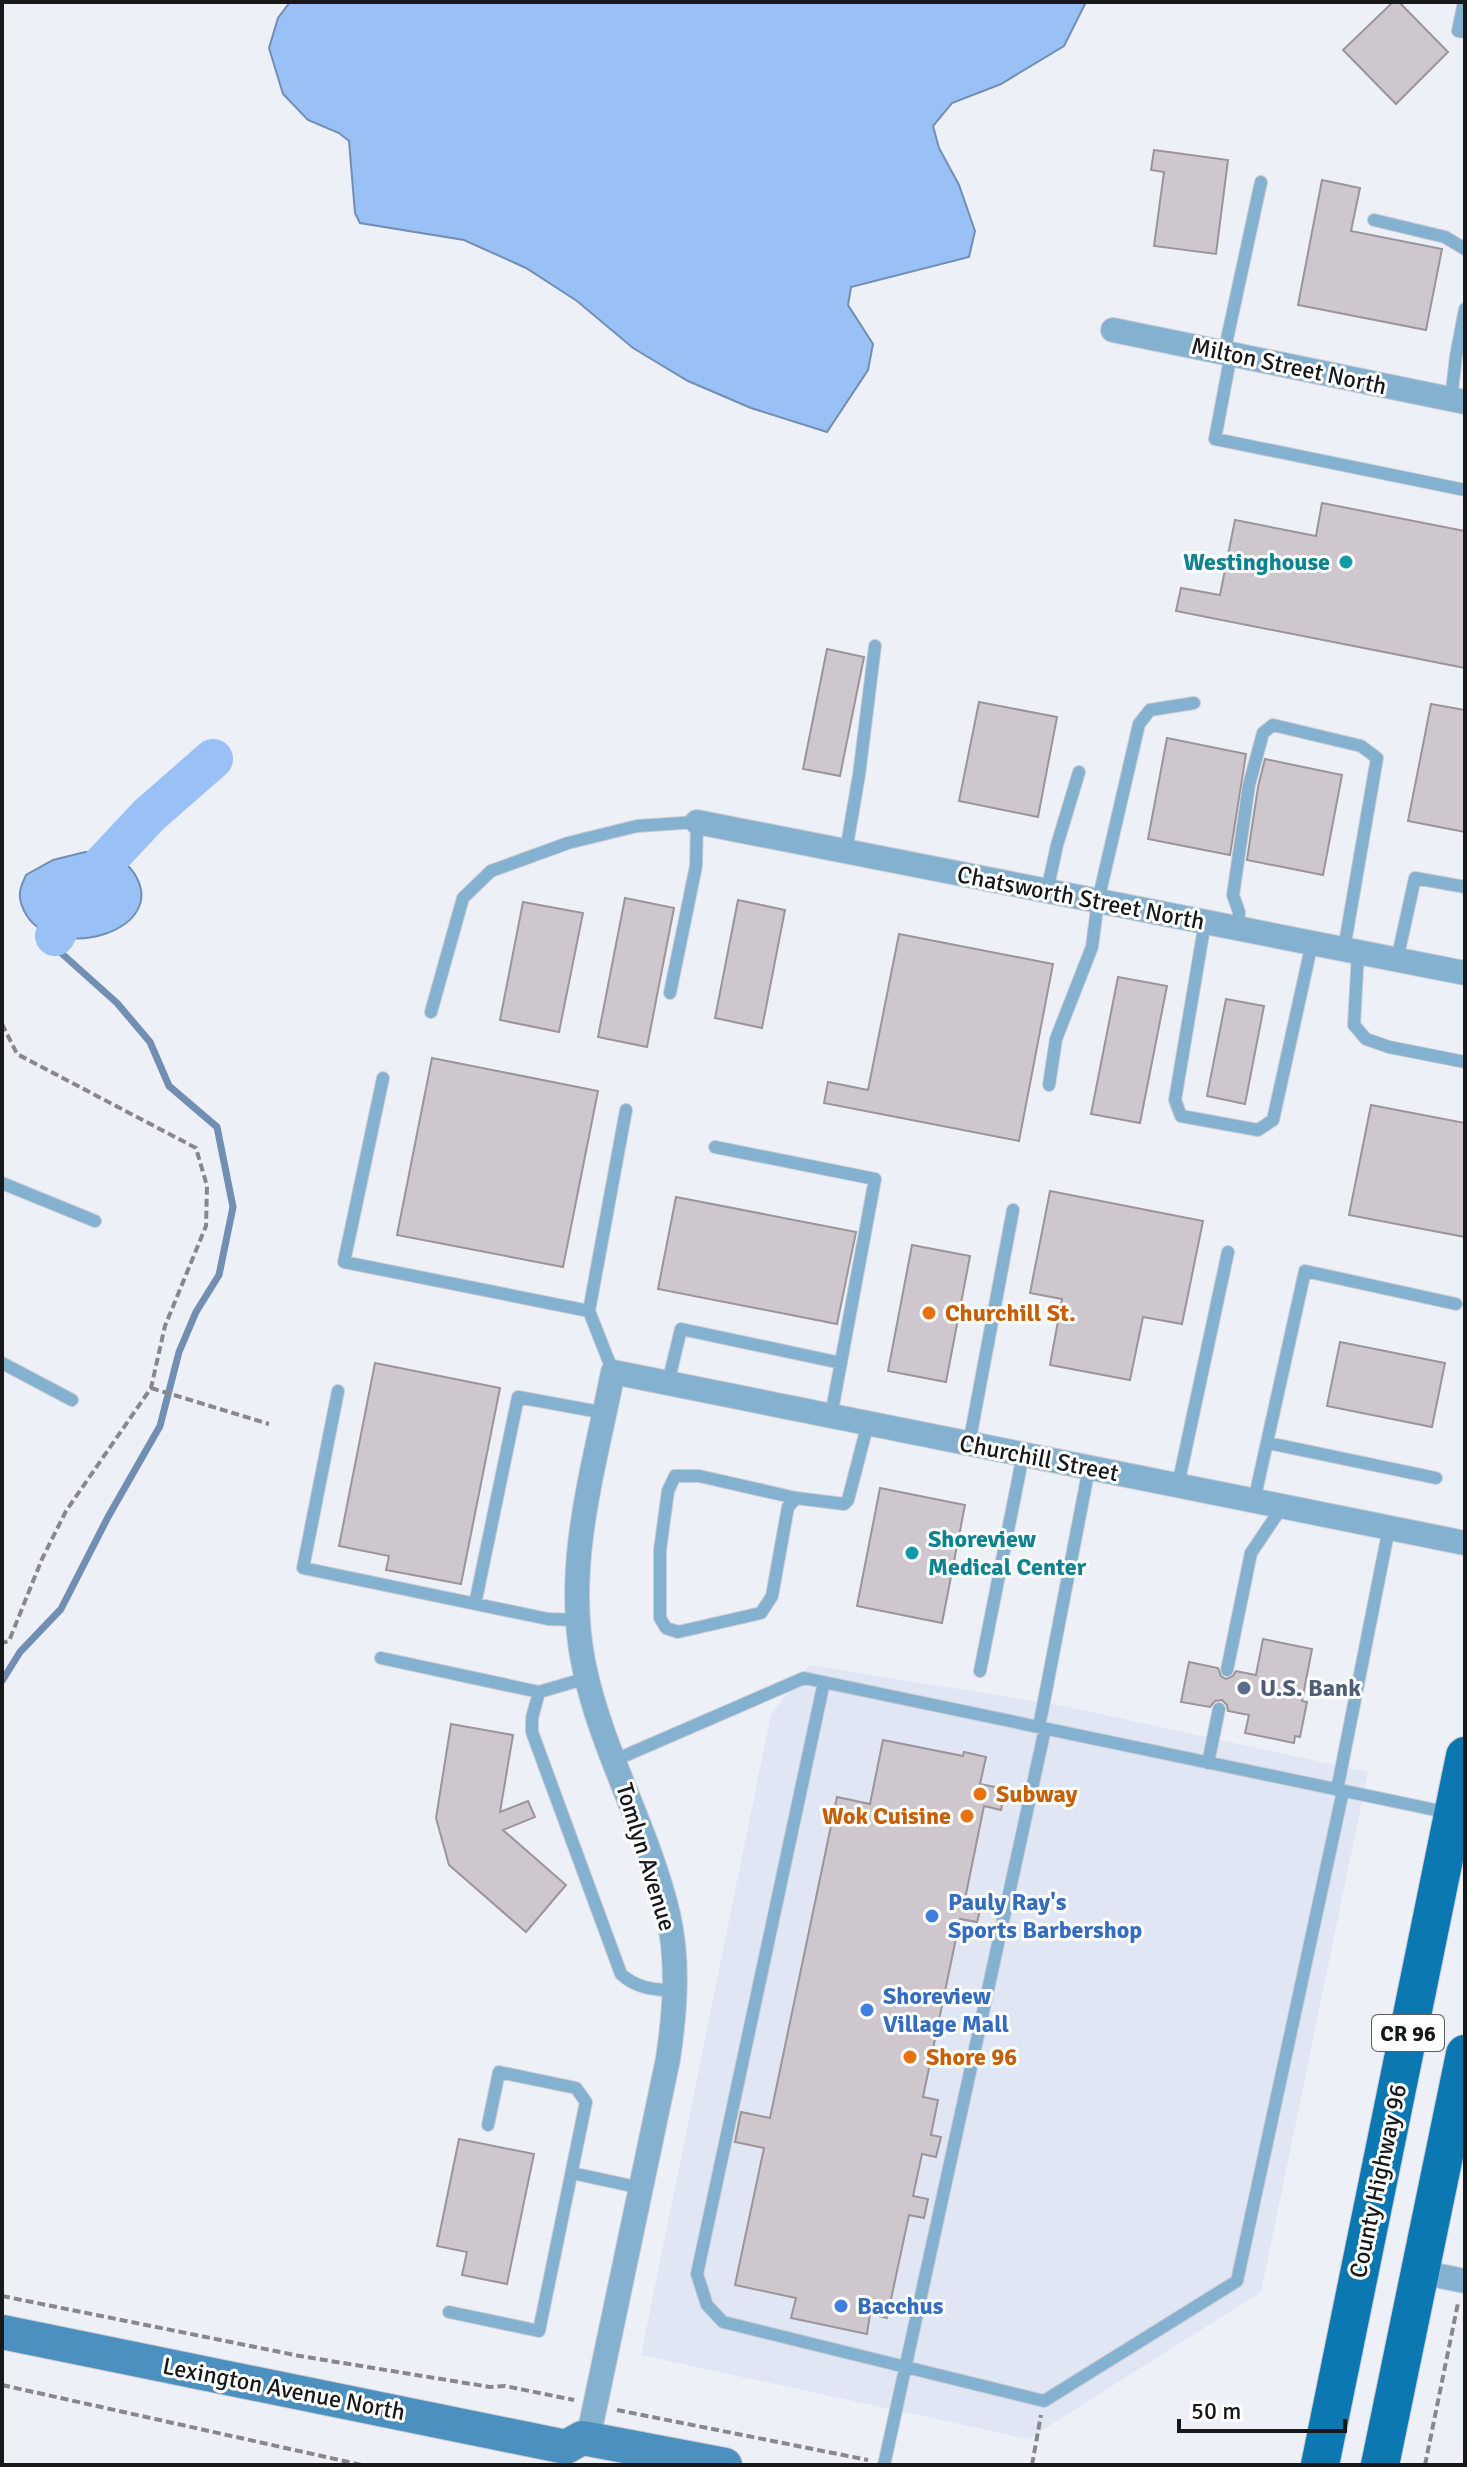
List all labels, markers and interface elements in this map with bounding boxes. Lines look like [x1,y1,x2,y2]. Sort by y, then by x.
street label: Milton Street North [1189,331,1389,401]
place label: Westinghouse [1183,547,1330,577]
marker: Westinghouse [1337,553,1355,571]
street label: Chatsworth Street North [955,859,1207,937]
place label: Churchill St. [945,1298,1076,1328]
marker: Churchill St. [920,1304,938,1322]
street label: Churchill Street [957,1428,1121,1488]
place label: Shoreview Medical Center [928,1524,1087,1582]
marker: Shoreview Medical Center [903,1544,921,1562]
place label: U.S. Bank [1260,1673,1361,1703]
marker: U.S. Bank [1235,1679,1253,1697]
place label: Subway [996,1779,1077,1809]
street label: Tomlyn Avenue [609,1780,683,1934]
marker: Subway [971,1785,989,1803]
place label: Wok Cuisine [822,1801,951,1831]
marker: Wok Cuisine [958,1807,976,1825]
place label: Pauly Ray's Sports Barbershop [948,1887,1142,1945]
marker: Pauly Ray's Sports Barbershop [923,1907,941,1925]
place label: Shoreview Village Mall [883,1981,1009,2039]
marker: Shoreview Village Mall [858,2001,876,2019]
road number: CR 96 [1372,2015,1444,2051]
place label: Shore 96 [926,2042,1017,2072]
marker: Shore 96 [901,2048,919,2066]
street label: County Highway 96 [1343,2081,1413,2281]
place label: Bacchus [857,2291,944,2321]
marker: Bacchus [832,2297,850,2315]
street label: Lexington Avenue North [160,2351,408,2427]
scale bar [1179,2383,1345,2433]
text: 50 m [1191,2396,1241,2426]

